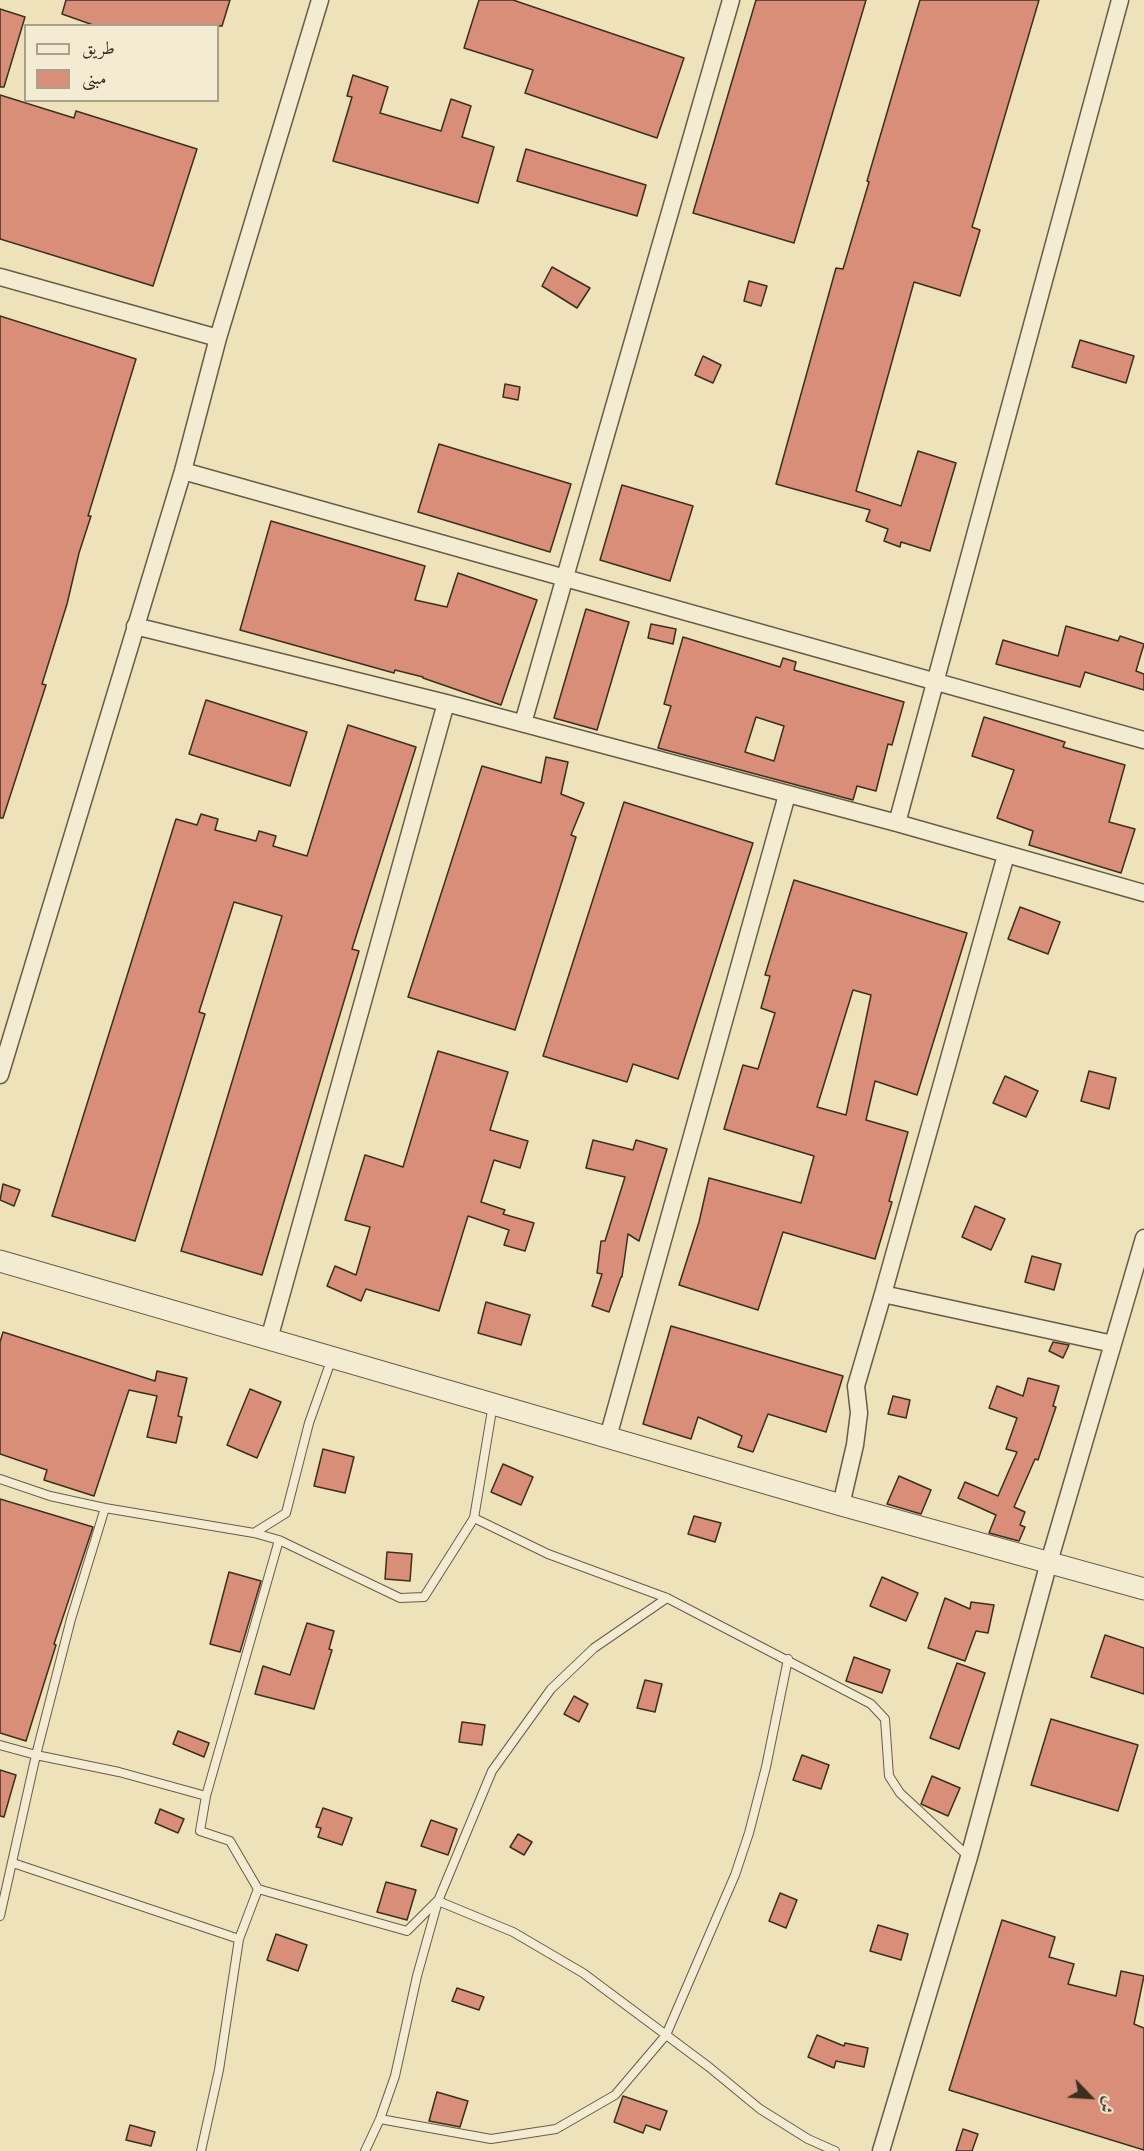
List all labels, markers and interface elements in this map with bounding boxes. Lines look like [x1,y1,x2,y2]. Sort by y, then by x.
legend [24,24,219,102]
text: طريق [82,38,115,61]
text: مبنى [82,68,107,91]
north arrow [1060,2067,1120,2127]
text: ش [1094,2093,1119,2116]

